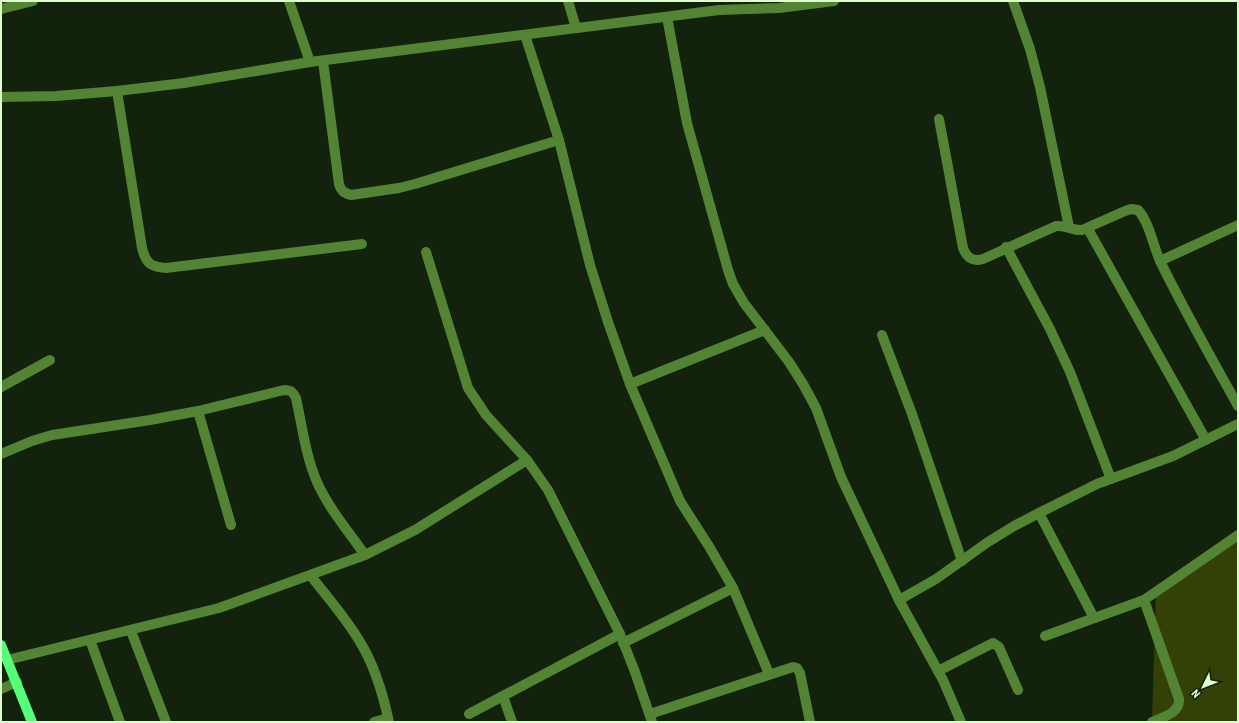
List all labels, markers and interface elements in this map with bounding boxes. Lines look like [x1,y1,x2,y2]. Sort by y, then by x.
north arrow [1183,667,1223,707]
text: N [1189,686,1203,700]

